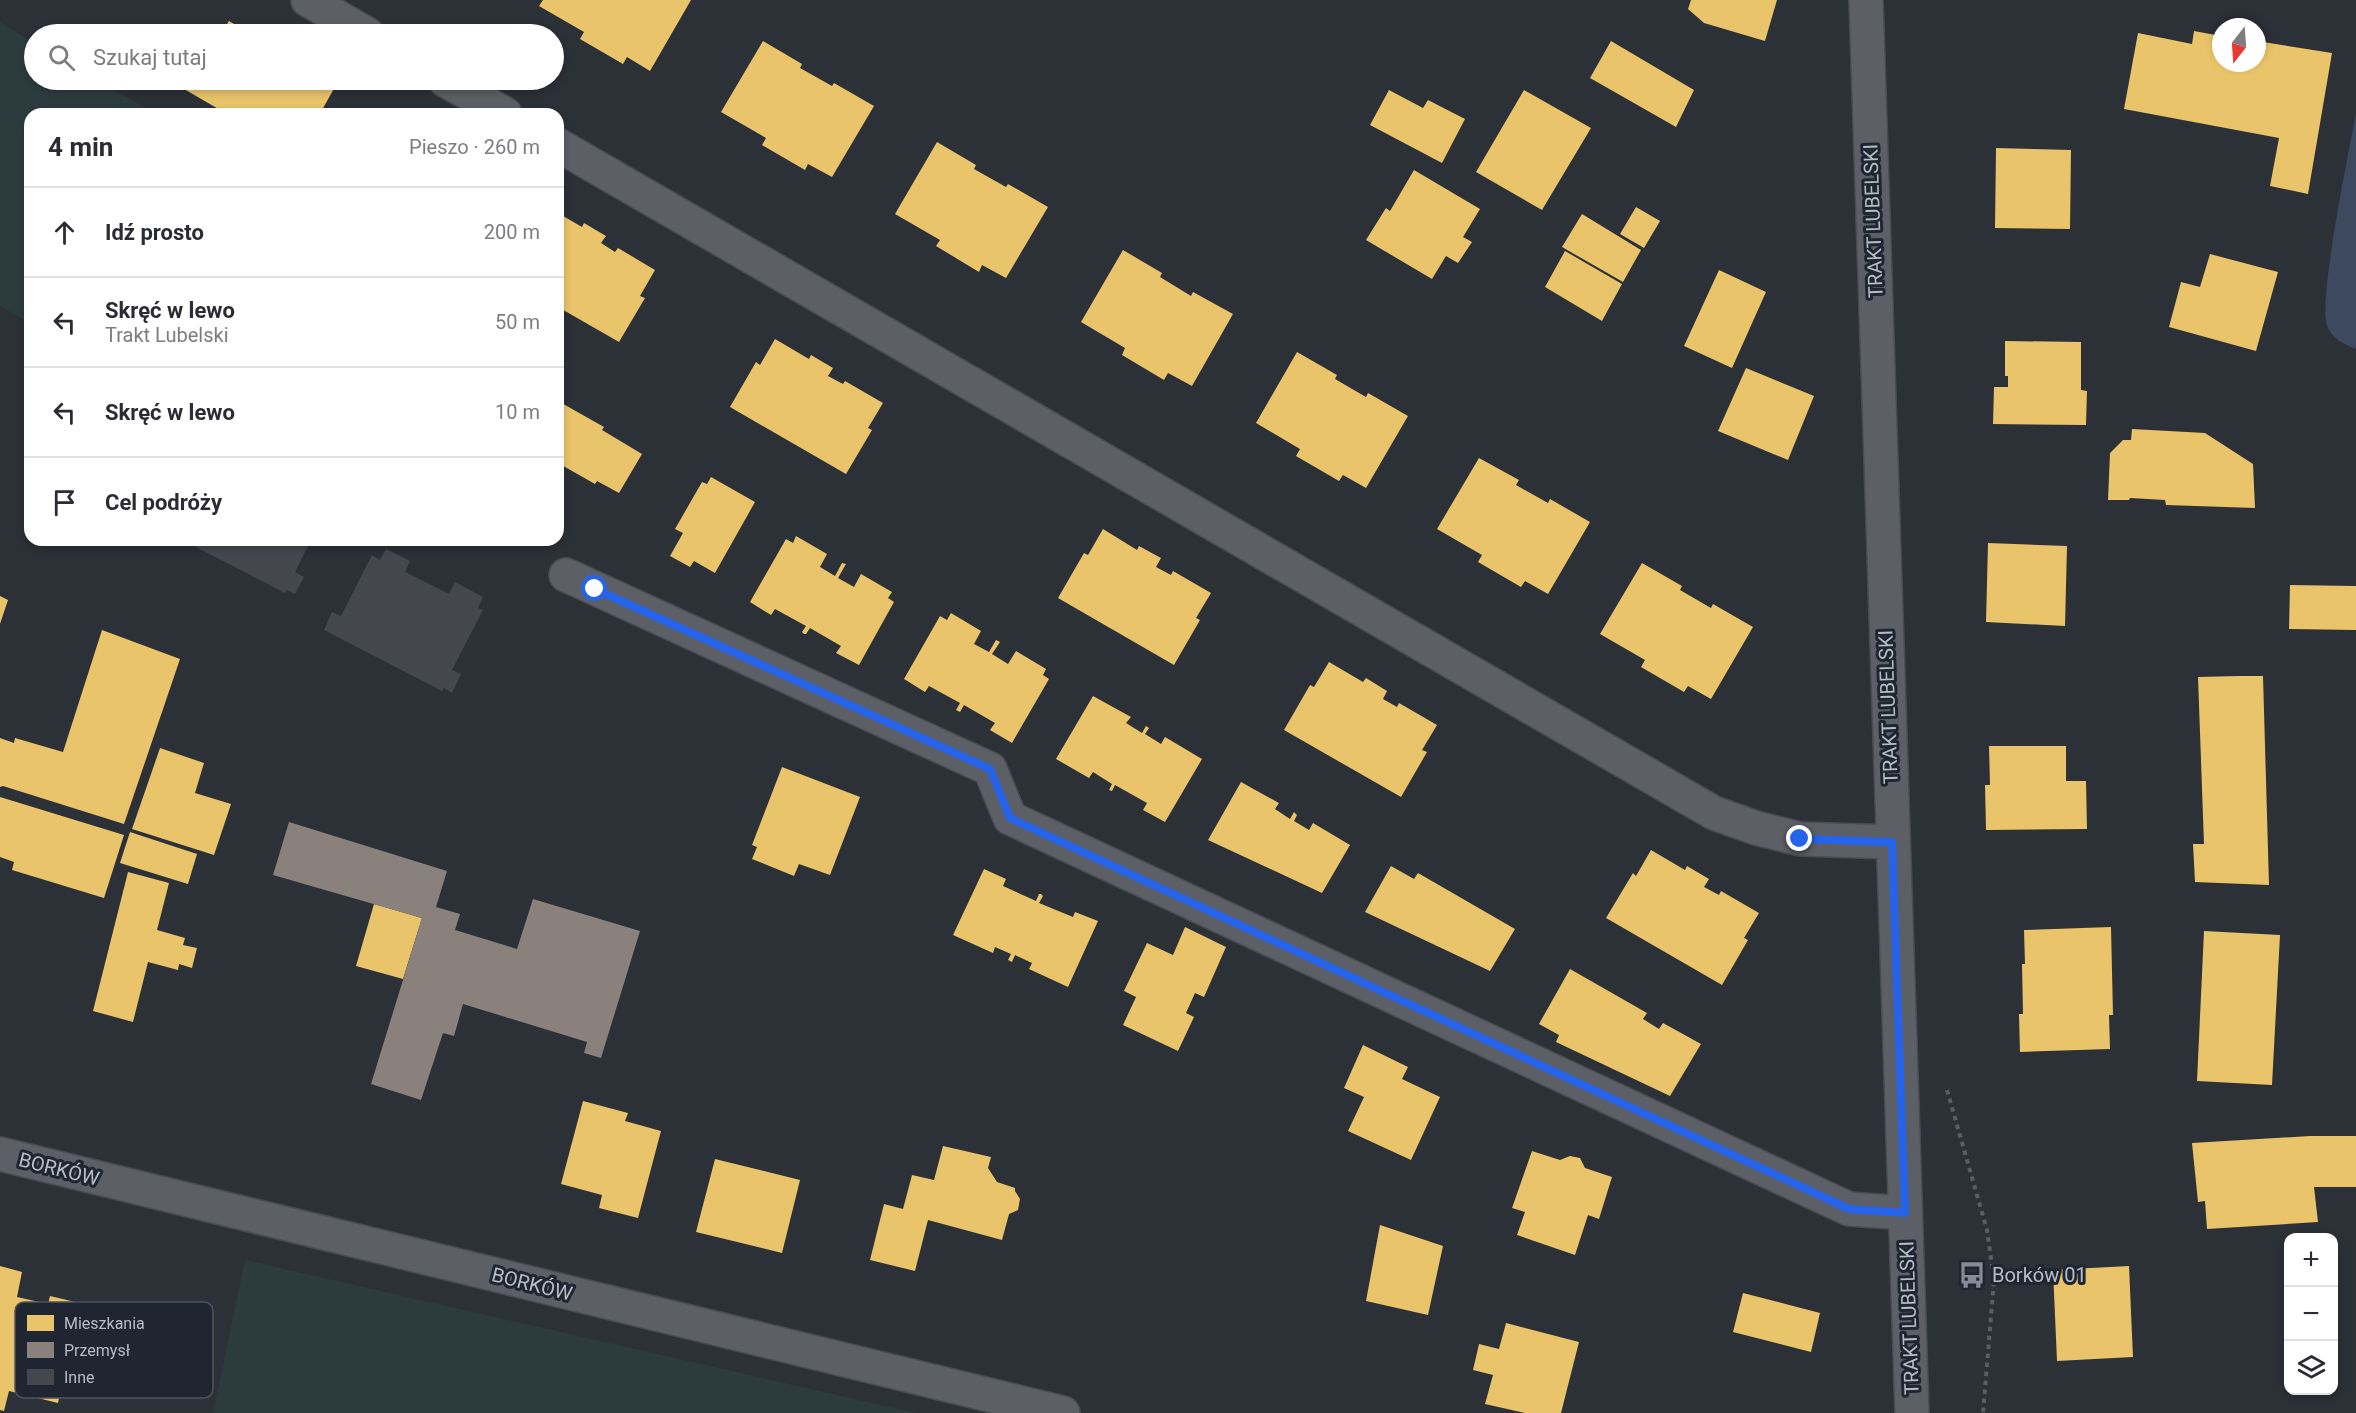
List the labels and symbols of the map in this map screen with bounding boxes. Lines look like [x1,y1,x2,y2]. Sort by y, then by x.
north arrow [2212,18,2266,72]
street label: TRAKT LUBELSKI [1858,144,1888,298]
route start [581,575,607,601]
street label: TRAKT LUBELSKI [1873,630,1903,784]
route end [1786,825,1812,851]
street label: BORKÓW [16,1147,102,1191]
street label: TRAKT LUBELSKI [1894,1241,1924,1395]
bus stop icon: Borków 01 [1957,1260,1987,1290]
street label: BORKÓW [489,1262,575,1306]
place label: Borków 01 [1992,1263,2087,1287]
legend [15,1302,213,1398]
text: Mieszkania [64,1314,145,1333]
text: Przemysł [64,1341,131,1360]
text: Inne [64,1368,95,1387]

